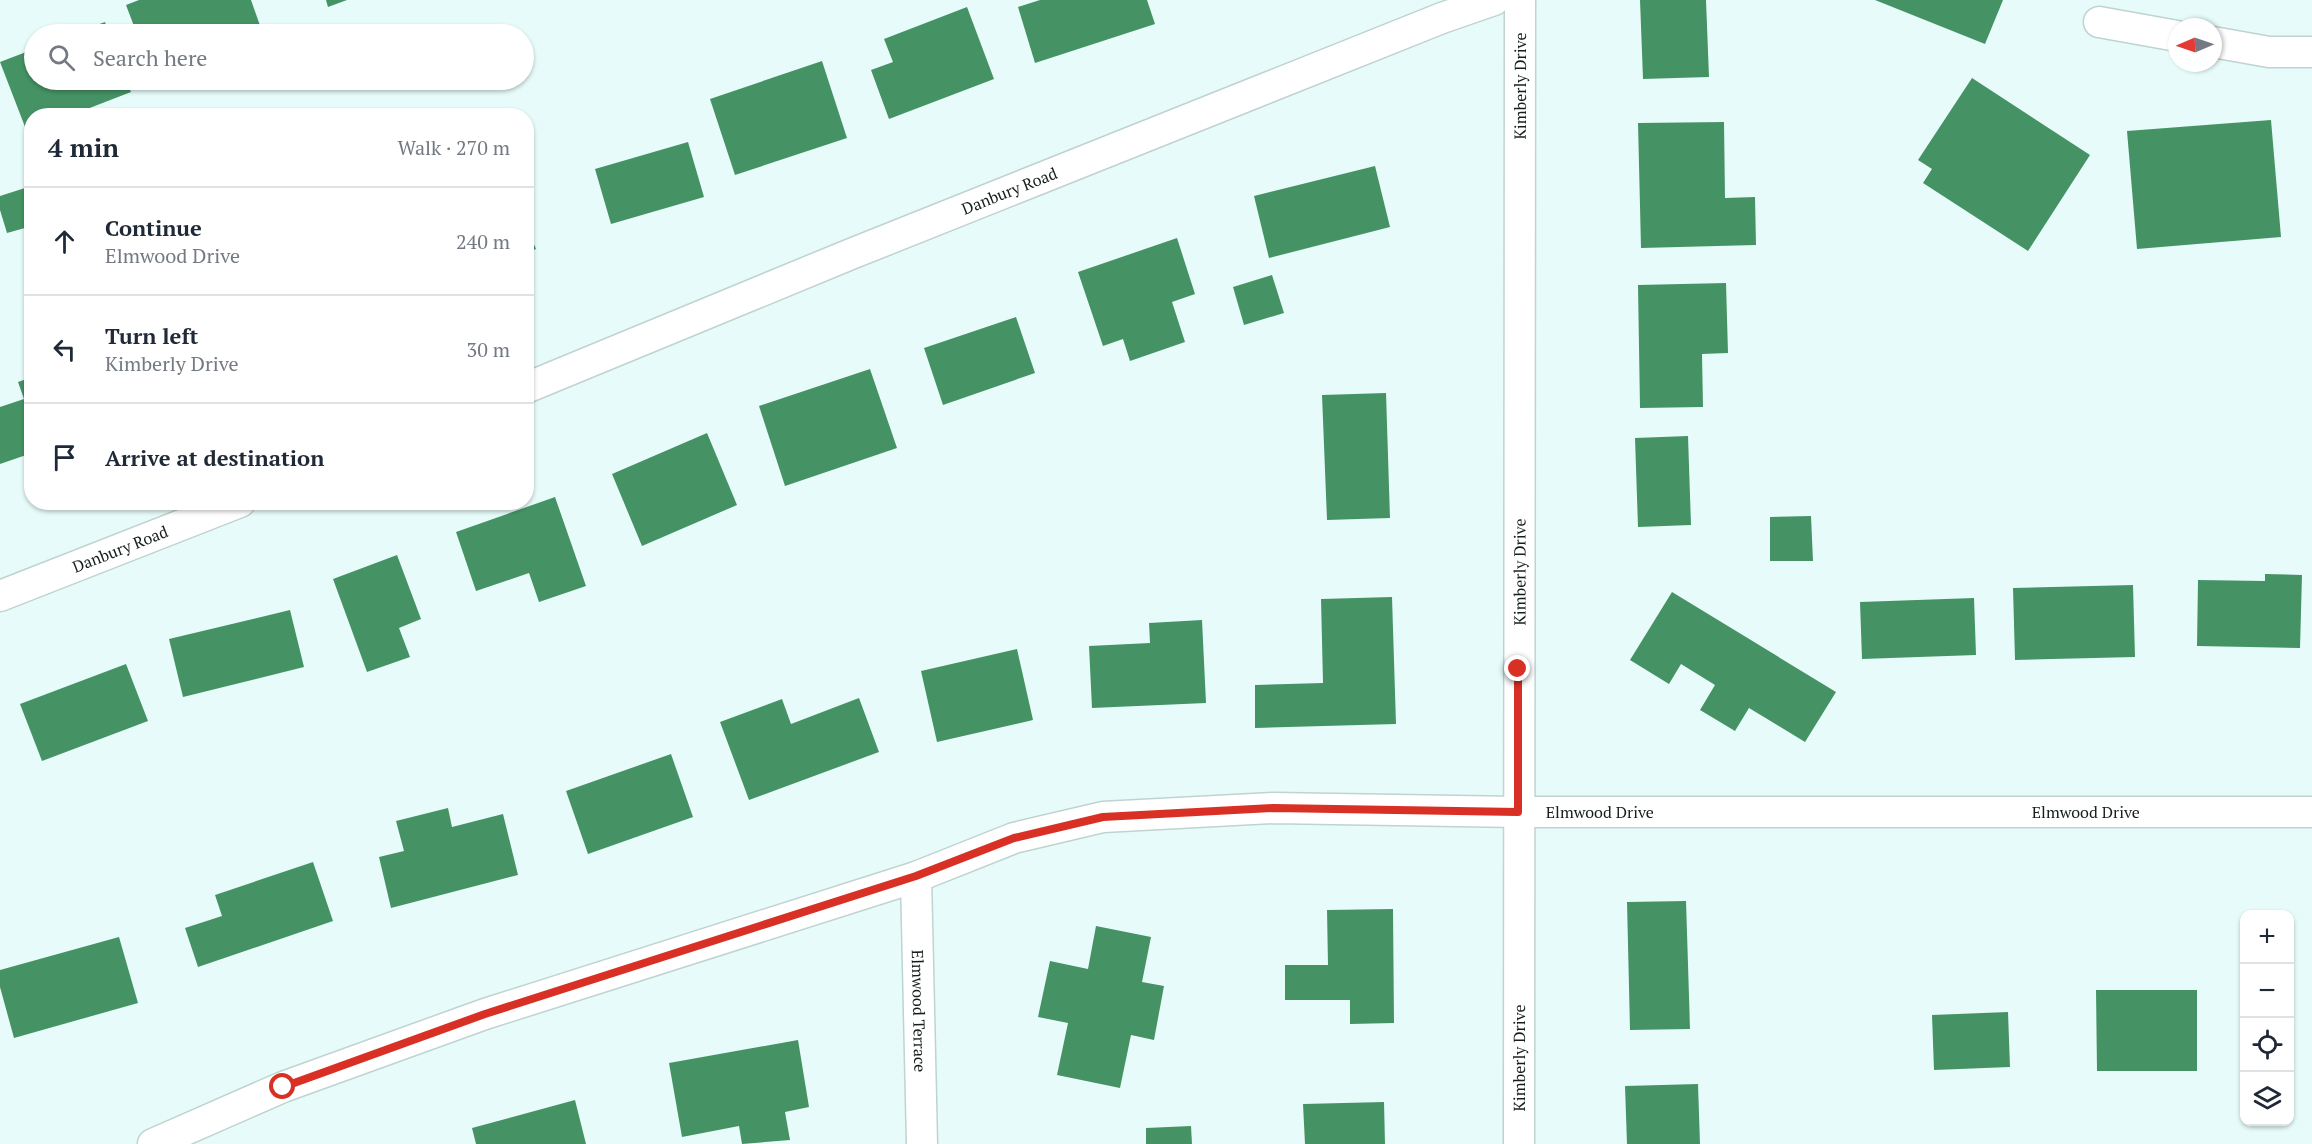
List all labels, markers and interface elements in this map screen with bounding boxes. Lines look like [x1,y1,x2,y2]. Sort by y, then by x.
north arrow [2168,18,2222,72]
search box [24,24,534,90]
street label: Kimberly Drive [1509,33,1531,139]
icon: search [45,41,78,74]
text: Search here [93,43,207,72]
text: 4 min [48,130,119,164]
text: Walk · 270 m [398,134,510,161]
street label: Danbury Road [958,162,1060,220]
text: Continue [105,213,202,242]
icon: ahead [48,225,81,258]
text: 240 m [456,228,510,255]
text: Elmwood Drive [105,242,240,269]
text: Turn left [105,321,198,350]
icon: left [48,333,81,366]
text: 30 m [467,336,510,363]
text: Kimberly Drive [105,350,239,377]
icon: arrive [48,441,81,474]
text: Arrive at destination [105,443,324,472]
street label: Kimberly Drive [1508,519,1531,625]
street label: Danbury Road [69,520,171,578]
route end [1504,655,1530,681]
street label: Elmwood Drive [1546,801,1654,823]
street label: Elmwood Drive [2032,801,2140,823]
map controls [2240,910,2294,1126]
button: + [2240,910,2294,964]
street label: Elmwood Terrace [907,949,931,1072]
button: − [2240,964,2294,1018]
street label: Kimberly Drive [1508,1005,1530,1111]
button: locate [2240,1018,2294,1072]
button: layers [2240,1072,2294,1126]
route start [269,1073,295,1099]

